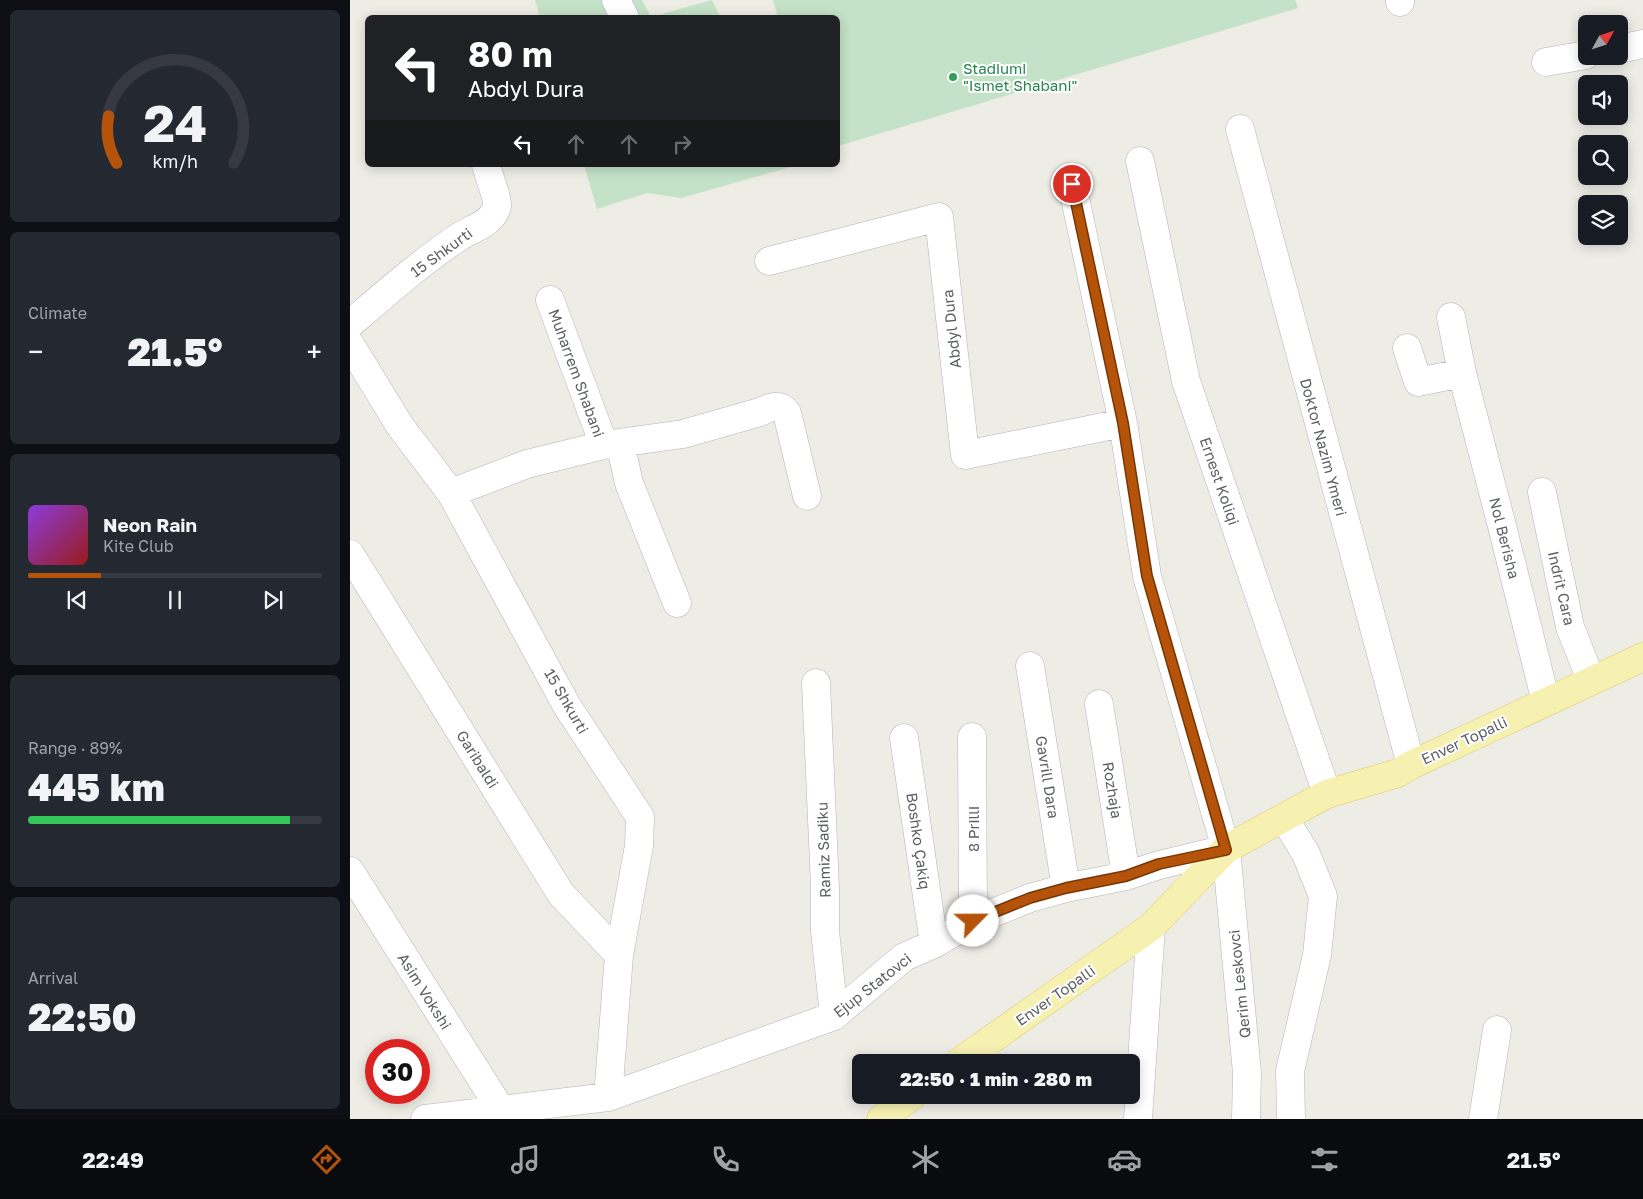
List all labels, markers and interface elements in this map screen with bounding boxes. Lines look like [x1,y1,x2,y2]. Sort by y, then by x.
north arrow [1578,15,1628,65]
map controls [1578,15,1628,245]
text: 80 m [468,33,553,75]
icon: left [385,35,450,100]
place label: Stadiumi "Ismet Shabani" [963,59,1077,94]
marker: Stadiumi "Ismet Shabani" [947,71,959,83]
text: Abdyl Dura [468,75,584,102]
button: sound [1578,75,1628,125]
text: 24 [143,91,207,153]
icon: left [509,130,537,158]
icon: ahead [562,130,590,158]
icon: ahead [615,130,643,158]
icon: right [668,130,696,158]
button: search [1578,135,1628,185]
text: km/h [152,150,198,172]
pin [1051,163,1093,205]
icon: arrive [1058,170,1086,198]
button: layers [1578,195,1628,245]
street label: 15 Shkurti [406,223,476,281]
street label: Abdyl Dura [938,289,964,369]
text: Climate [28,303,87,323]
street label: Muharrem Shabani [545,306,609,440]
text: 21.5° [128,329,222,374]
text: − [28,335,43,368]
text: + [307,335,322,368]
street label: Doktor Nazim Ymeri [1297,376,1351,518]
street label: Ernest Koliqi [1197,435,1243,527]
street label: Nol Berisha [1486,495,1524,581]
text: Neon Rain [103,513,197,536]
text: Kite Club [103,536,174,556]
street label: Indrit Cara [1545,549,1579,627]
icon: previous [63,586,91,614]
icon: pause [161,586,189,614]
icon: next [259,586,287,614]
street label: 15 Shkurti [541,665,593,737]
street label: Enver Topalli [1418,712,1510,768]
street label: Garibaldi [453,727,503,791]
street label: Gavrill Dara [1033,734,1063,820]
text: Range · 89% [28,738,122,758]
street label: Rozhaja [1100,760,1126,820]
text: 445 km [28,764,165,809]
street label: Boshko Çakiq [903,791,935,891]
street label: Ramiz Sadiku [812,802,834,898]
street label: 8 Prilli [964,806,982,852]
position arrow [946,894,998,946]
street label: Qerim Leskovci [1224,929,1254,1039]
street label: Asim Vokshi [394,949,456,1033]
street label: Ejup Statovci [829,949,915,1021]
street label: Enver Topalli [1012,961,1098,1029]
text: Arrival [28,968,78,988]
text: 22:50 [28,994,137,1039]
speed limit sign: 30 [365,1039,430,1104]
text: 22:50 · 1 min · 280 m [900,1067,1092,1090]
icon: directions [309,1142,344,1177]
icon: music [508,1142,543,1177]
icon: phone [708,1142,743,1177]
icon: climate [908,1142,943,1177]
icon: car [1107,1142,1142,1177]
icon: filters [1307,1142,1342,1177]
text: 22:49 [82,1146,144,1173]
text: 21.5° [1507,1146,1561,1173]

